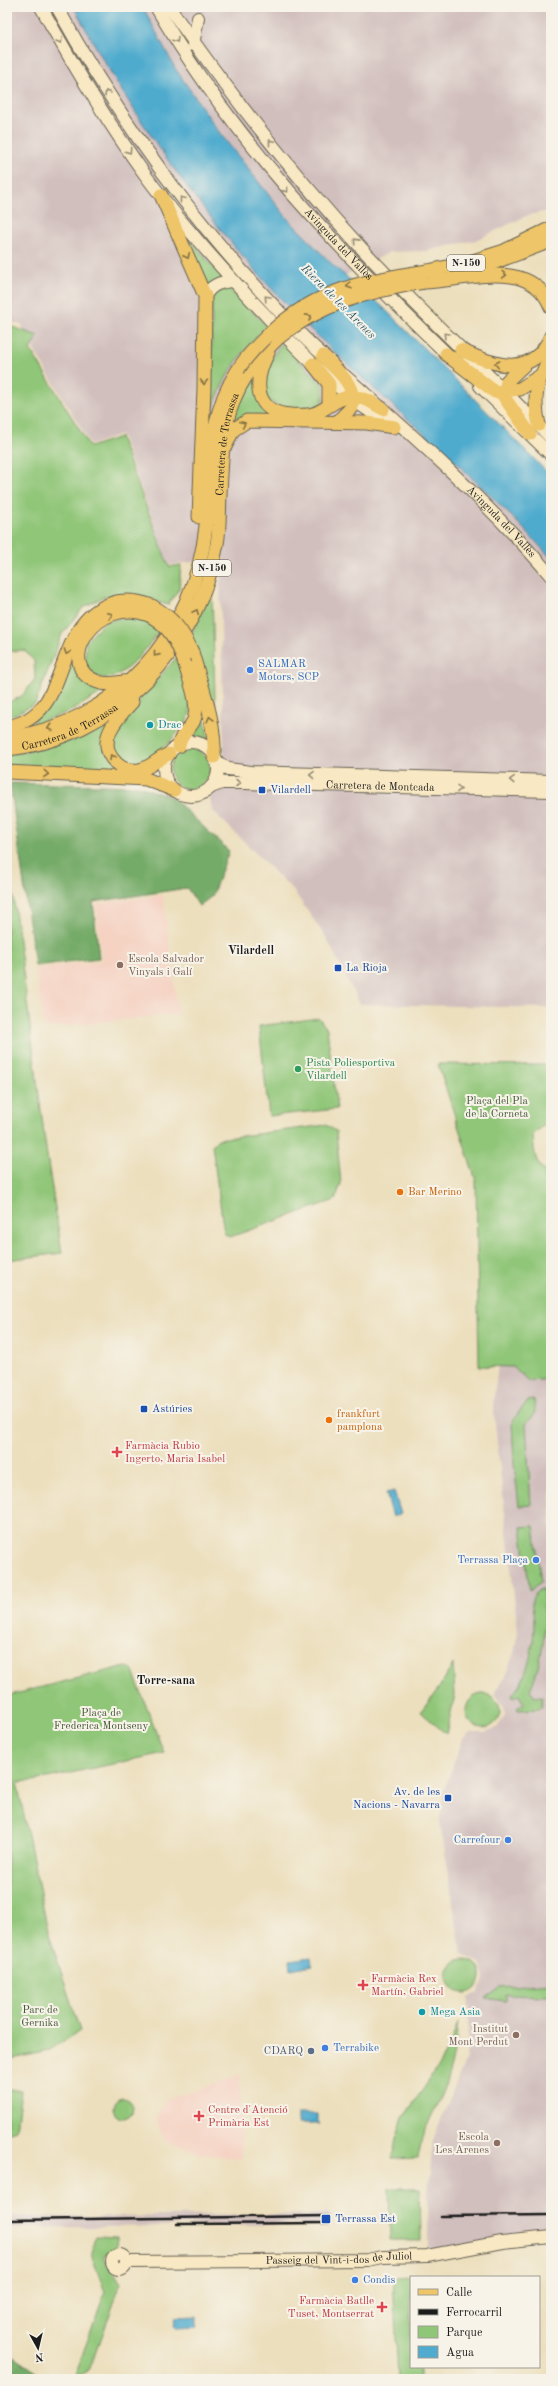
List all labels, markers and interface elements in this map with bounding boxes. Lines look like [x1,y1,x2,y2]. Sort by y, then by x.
one-way arrow [171,36,178,43]
one-way arrow [55,37,63,44]
one-way arrow [104,90,112,97]
one-way arrow [269,140,276,147]
one-way arrow [124,147,132,154]
one-way arrow [282,185,289,192]
one-way arrow [179,197,186,204]
street label: Avinguda del Vallès [302,206,375,283]
one-way arrow [353,239,360,246]
one-way arrow [182,252,190,260]
road number: N-150 [447,255,485,271]
water label: Riera de les Arenes [298,262,377,341]
one-way arrow [501,271,507,280]
one-way arrow [346,281,353,290]
one-way arrow [264,295,271,303]
one-way arrow [305,314,312,321]
one-way arrow [443,332,451,340]
one-way arrow [494,360,501,369]
one-way arrow [200,379,208,385]
street label: Carretera de Terrassa [214,391,242,496]
one-way arrow [239,421,247,429]
street label: Avinguda del Vallès [464,484,538,560]
road number: N-150 [193,560,231,576]
one-way arrow [191,608,199,616]
one-way arrow [106,612,114,620]
one-way arrow [64,648,72,655]
one-way arrow [154,649,161,656]
place label: SALMAR Motors, SCP [258,659,319,683]
marker: SALMAR Motors, SCP [245,665,255,675]
street label: Carretera de Terrassa [21,702,120,753]
one-way arrow [206,716,214,722]
marker: Drac [145,720,155,730]
place label: Drac [158,720,182,731]
one-way arrow [46,723,53,732]
one-way arrow [109,754,116,761]
one-way arrow [43,770,49,779]
one-way arrow [309,770,315,779]
one-way arrow [509,776,515,784]
one-way arrow [235,779,241,787]
street label: Carretera de Montcada [326,780,435,793]
marker: Vilardell [257,785,267,795]
place label: Vilardell [270,785,311,796]
one-way arrow [456,785,462,793]
district label: Vilardell [228,945,275,957]
place label: Escola Salvador Vinyals i Galí [128,954,204,978]
marker: Escola Salvador Vinyals i Galí [115,960,125,970]
marker: La Rioja [333,963,343,973]
place label: La Rioja [346,963,388,974]
place label: Pista Poliesportiva Vilardell [306,1058,396,1082]
marker: Pista Poliesportiva Vilardell [293,1064,303,1074]
park label: Plaça del Pla de la Corneta [466,1096,529,1120]
marker: Bar Merino [395,1187,405,1197]
place label: Bar Merino [408,1187,462,1198]
marker: Astúries [139,1404,149,1414]
place label: Astúries [152,1404,192,1415]
place label: frankfurt pamplona [337,1409,383,1433]
marker: frankfurt pamplona [324,1415,334,1425]
place label: Farmàcia Rubio Ingerto, Maria Isabel [125,1441,225,1465]
marker: Farmàcia Rubio Ingerto, Maria Isabel [112,1447,122,1457]
place label: Terrassa Plaça [457,1555,529,1566]
marker: Terrassa Plaça [531,1555,541,1565]
district label: Torre-sana [137,1675,195,1687]
park label: Plaça de Frederica Montseny [54,1708,148,1732]
place label: Av. de les Nacions - Navarra [353,1787,441,1811]
marker: Av. de les Nacions - Navarra [443,1793,453,1803]
place label: Carrefour [454,1835,500,1846]
marker: Carrefour [503,1835,513,1845]
place label: Farmàcia Rex Martín, Gabriel [371,1974,444,1998]
marker: Farmàcia Rex Martín, Gabriel [358,1980,368,1990]
park label: Parc de Gernika [21,2005,59,2029]
marker: Mega Asia [417,2007,427,2017]
place label: Mega Asia [430,2007,481,2018]
place label: Institut Mont Perdut [449,2024,508,2048]
marker: Institut Mont Perdut [511,2030,521,2040]
marker: Terrabike [320,2043,330,2053]
place label: Terrabike [333,2043,379,2054]
place label: CDARQ [264,2046,303,2057]
marker: CDARQ [306,2046,316,2056]
place label: Centre d'Atenció Primària Est [208,2105,288,2129]
marker: Centre d'Atenció Primària Est [193,2110,205,2122]
place label: Escola Les Arenes [435,2132,490,2156]
marker: Escola Les Arenes [492,2138,502,2148]
marker: Terrassa Est [320,2213,332,2225]
place label: Terrassa Est [335,2214,396,2225]
street label: Passeig del Vint-i-dos de Juliol [265,2251,412,2266]
marker: Condis [350,2275,360,2285]
place label: Condis [363,2275,395,2286]
legend [410,2276,540,2368]
text: Calle [446,2287,472,2299]
place label: Farmàcia Batlle Tuset, Montserrat [288,2296,374,2320]
marker: Farmàcia Batlle Tuset, Montserrat [377,2302,387,2312]
text: Ferrocarril [446,2307,502,2319]
text: Parque [446,2327,483,2339]
north arrow [18,2328,58,2368]
text: Agua [446,2347,474,2359]
text: N [34,2350,44,2363]

